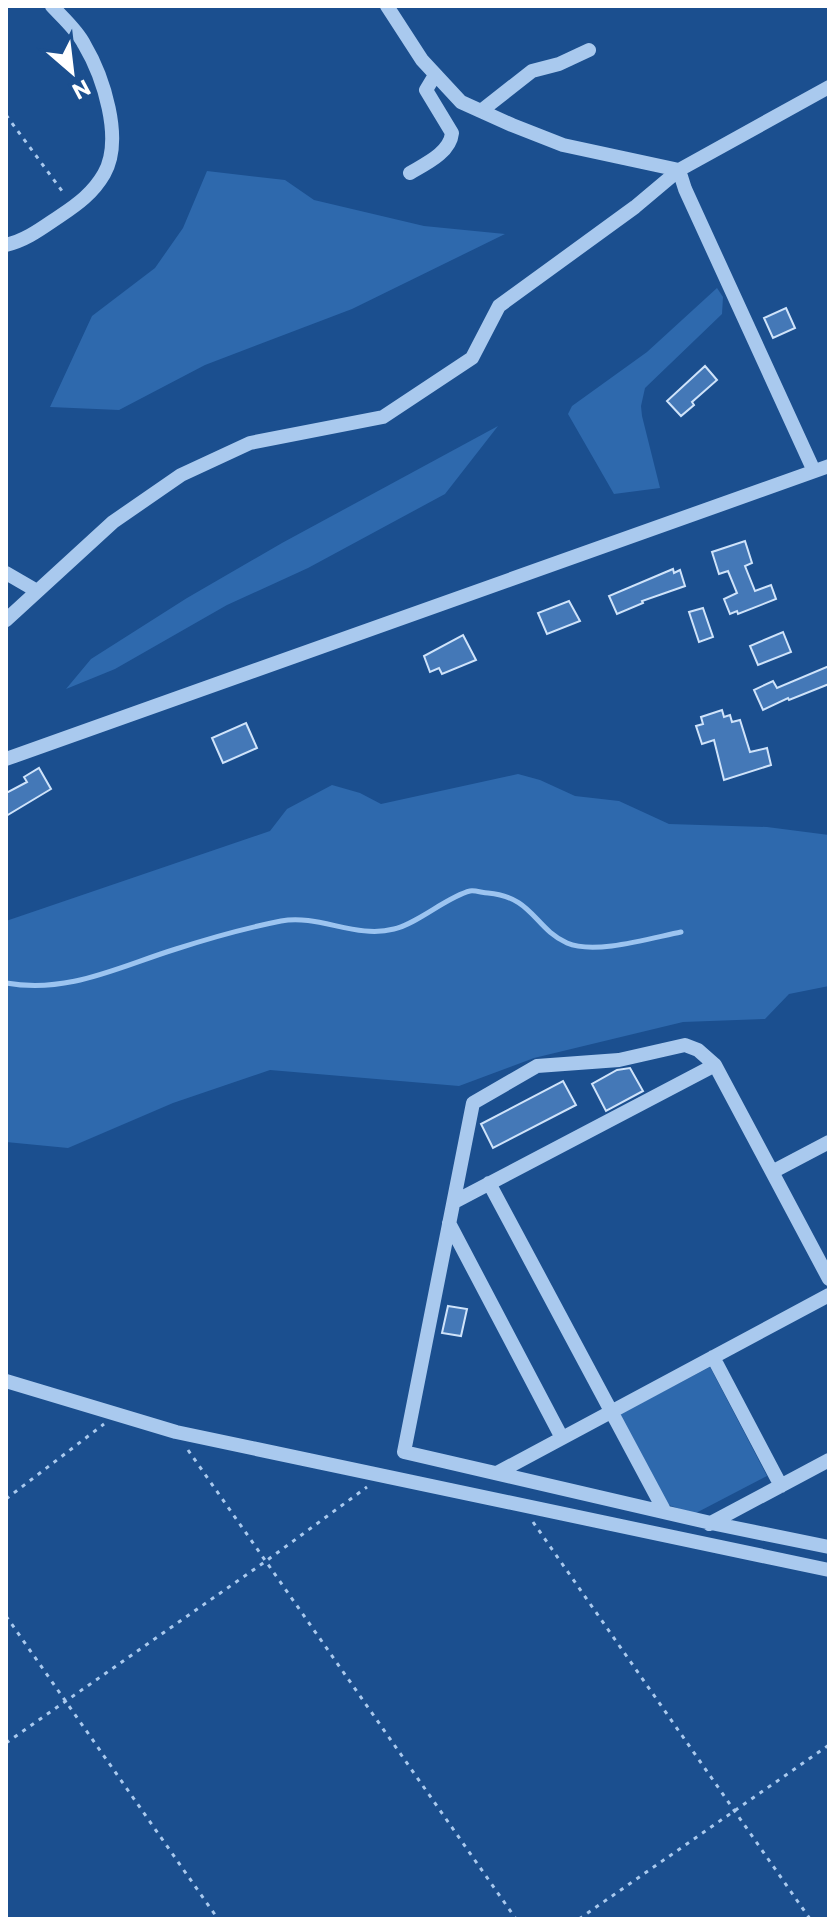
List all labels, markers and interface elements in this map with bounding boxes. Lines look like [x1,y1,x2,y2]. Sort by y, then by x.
north arrow [32,32,112,112]
text: N [68,74,95,106]

